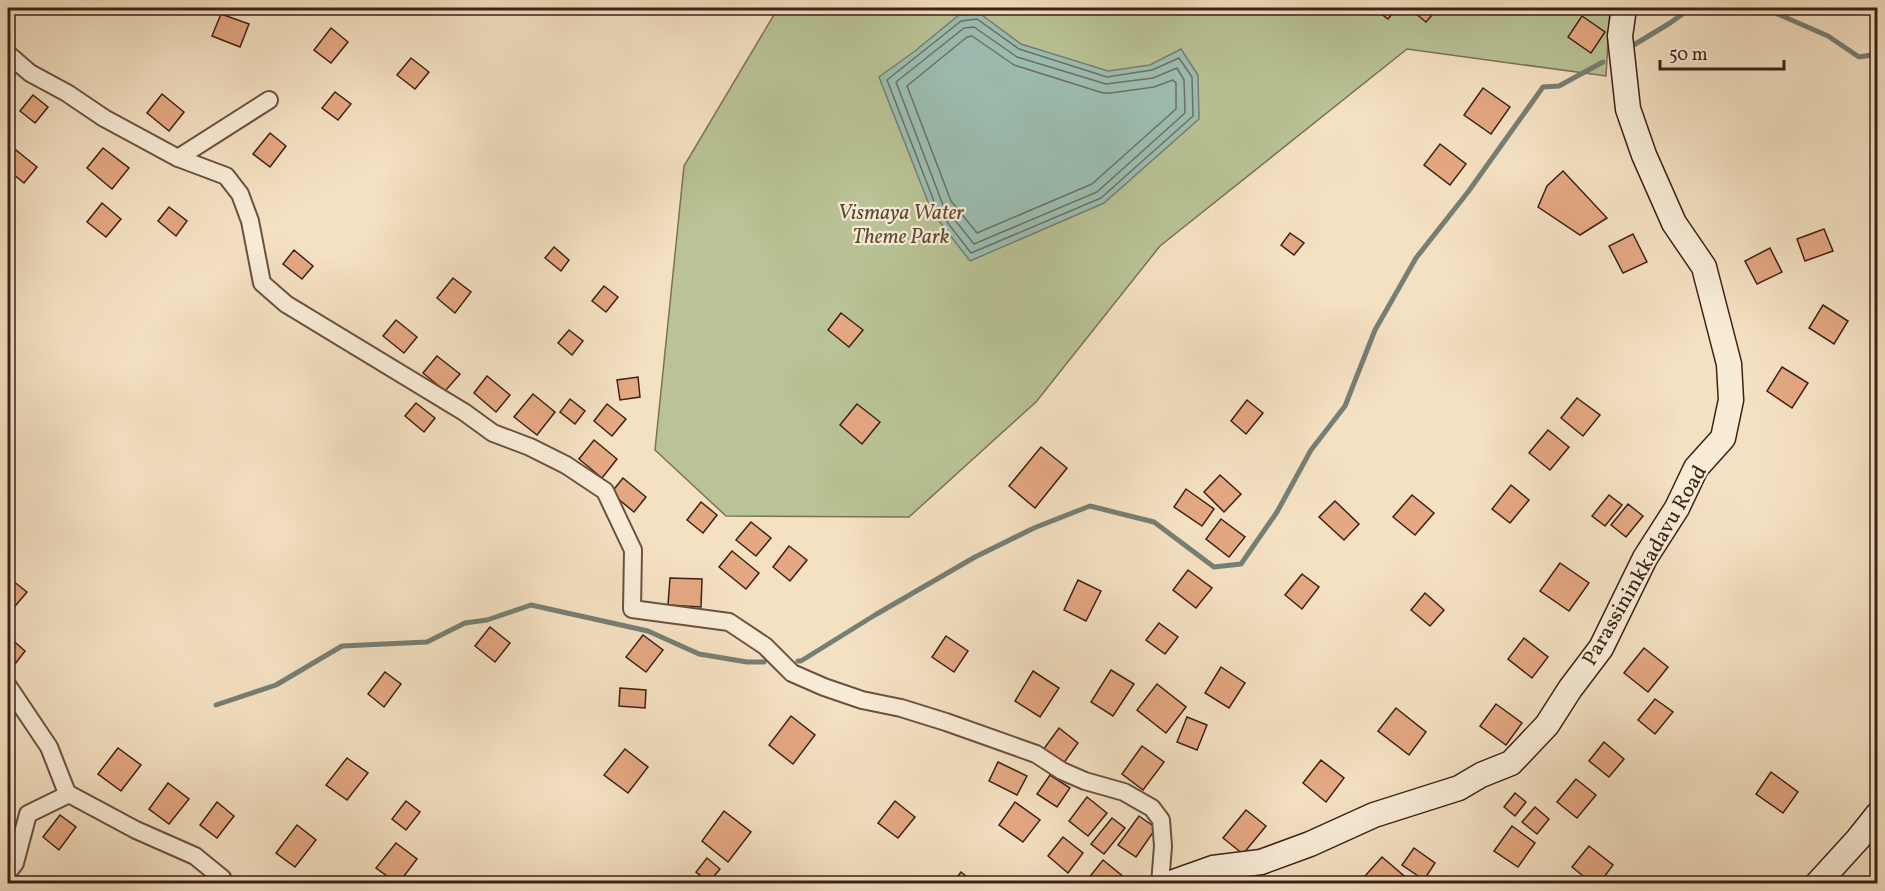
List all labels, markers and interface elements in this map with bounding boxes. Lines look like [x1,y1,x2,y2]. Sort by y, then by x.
scale bar [1660,33,1784,71]
text: 50 m [1669,43,1708,68]
park label: Vismaya Water Theme Park [838,199,964,252]
street label: Parassininkkadavu Road [1576,460,1715,671]

